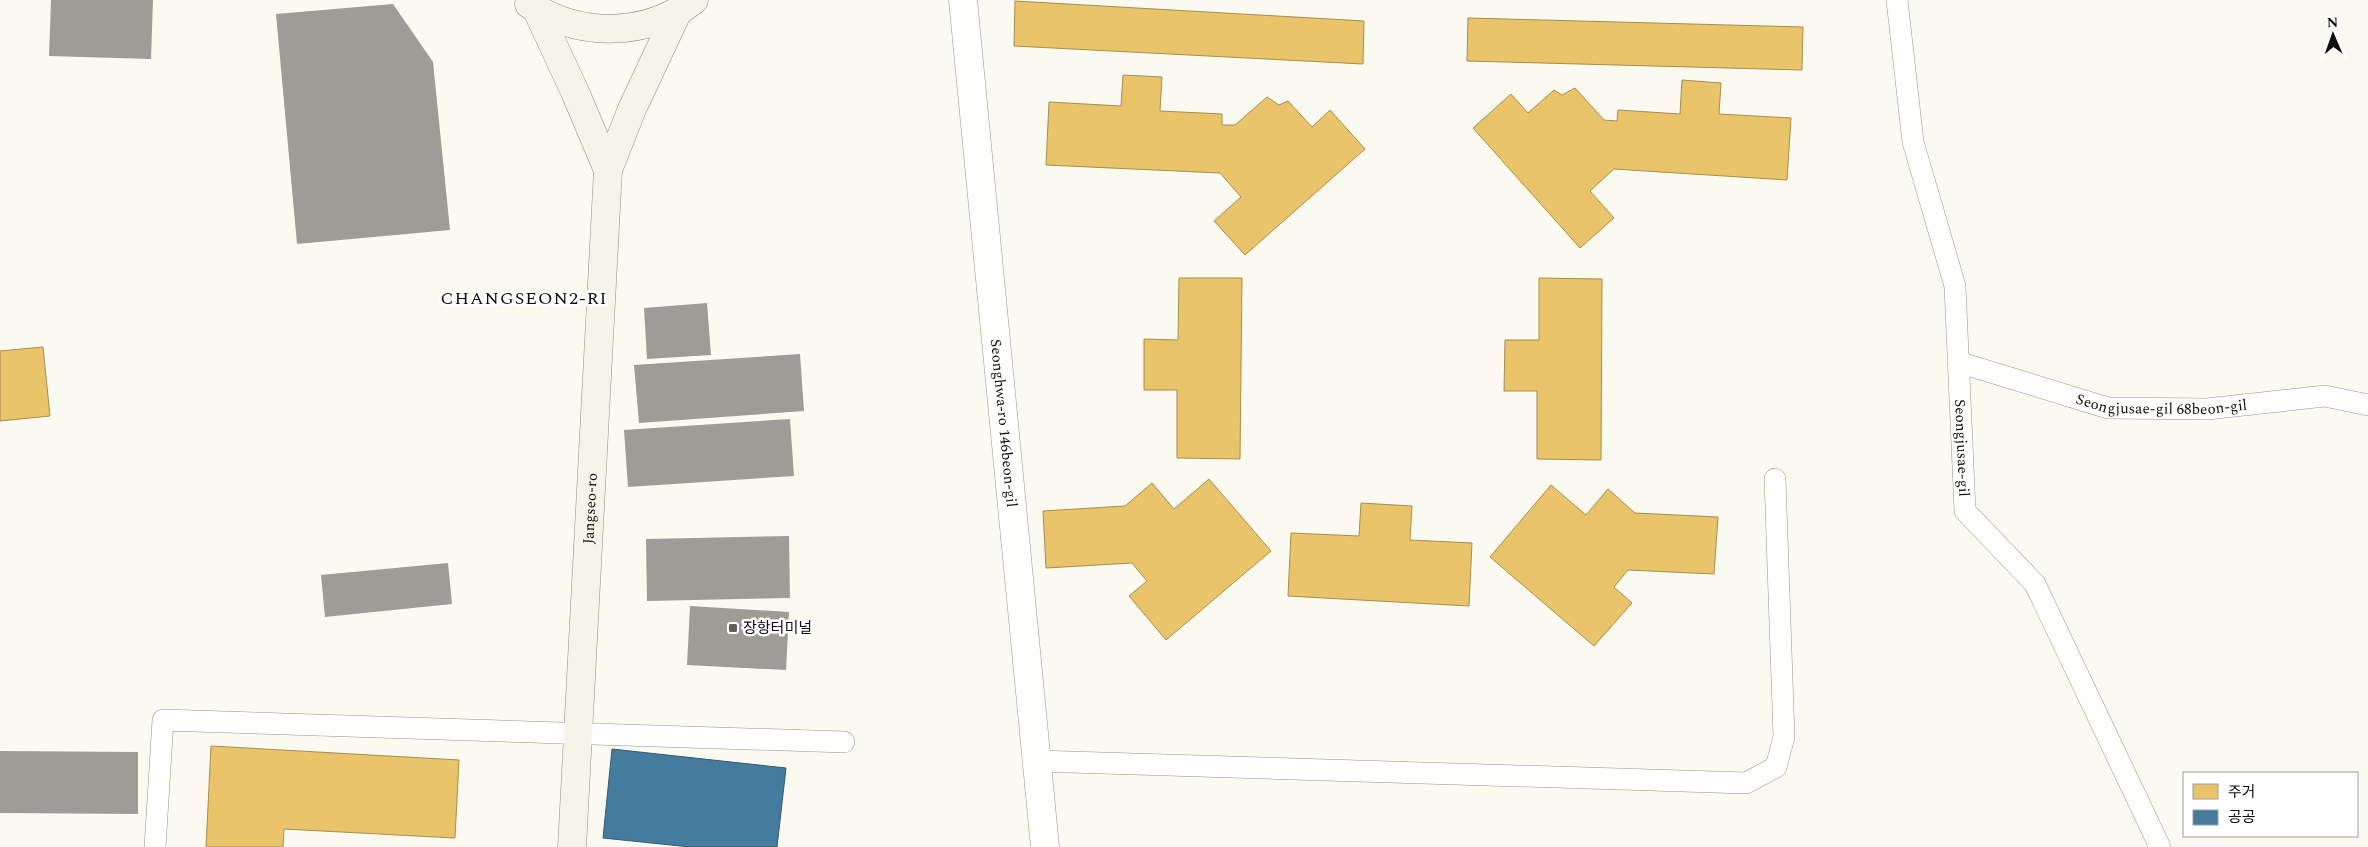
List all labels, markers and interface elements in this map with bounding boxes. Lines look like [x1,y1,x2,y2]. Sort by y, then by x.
north arrow [2308,10,2358,60]
text: N [2326,12,2339,33]
district label: CHANGSEON2-RI [440,285,608,312]
street label: Seonghwa-ro 146beon-gil [984,338,1023,508]
street label: Seongjusae-gil 68beon-gil [2073,388,2248,421]
street label: Seongjusae-gil [1948,399,1975,497]
street label: Jangseo-ro [577,472,604,545]
place label: 장항터미널 [743,617,812,640]
marker: 장항터미널 [727,622,739,634]
legend [2183,772,2358,837]
text: 주거 [2228,781,2256,804]
text: 공공 [2228,806,2256,829]

